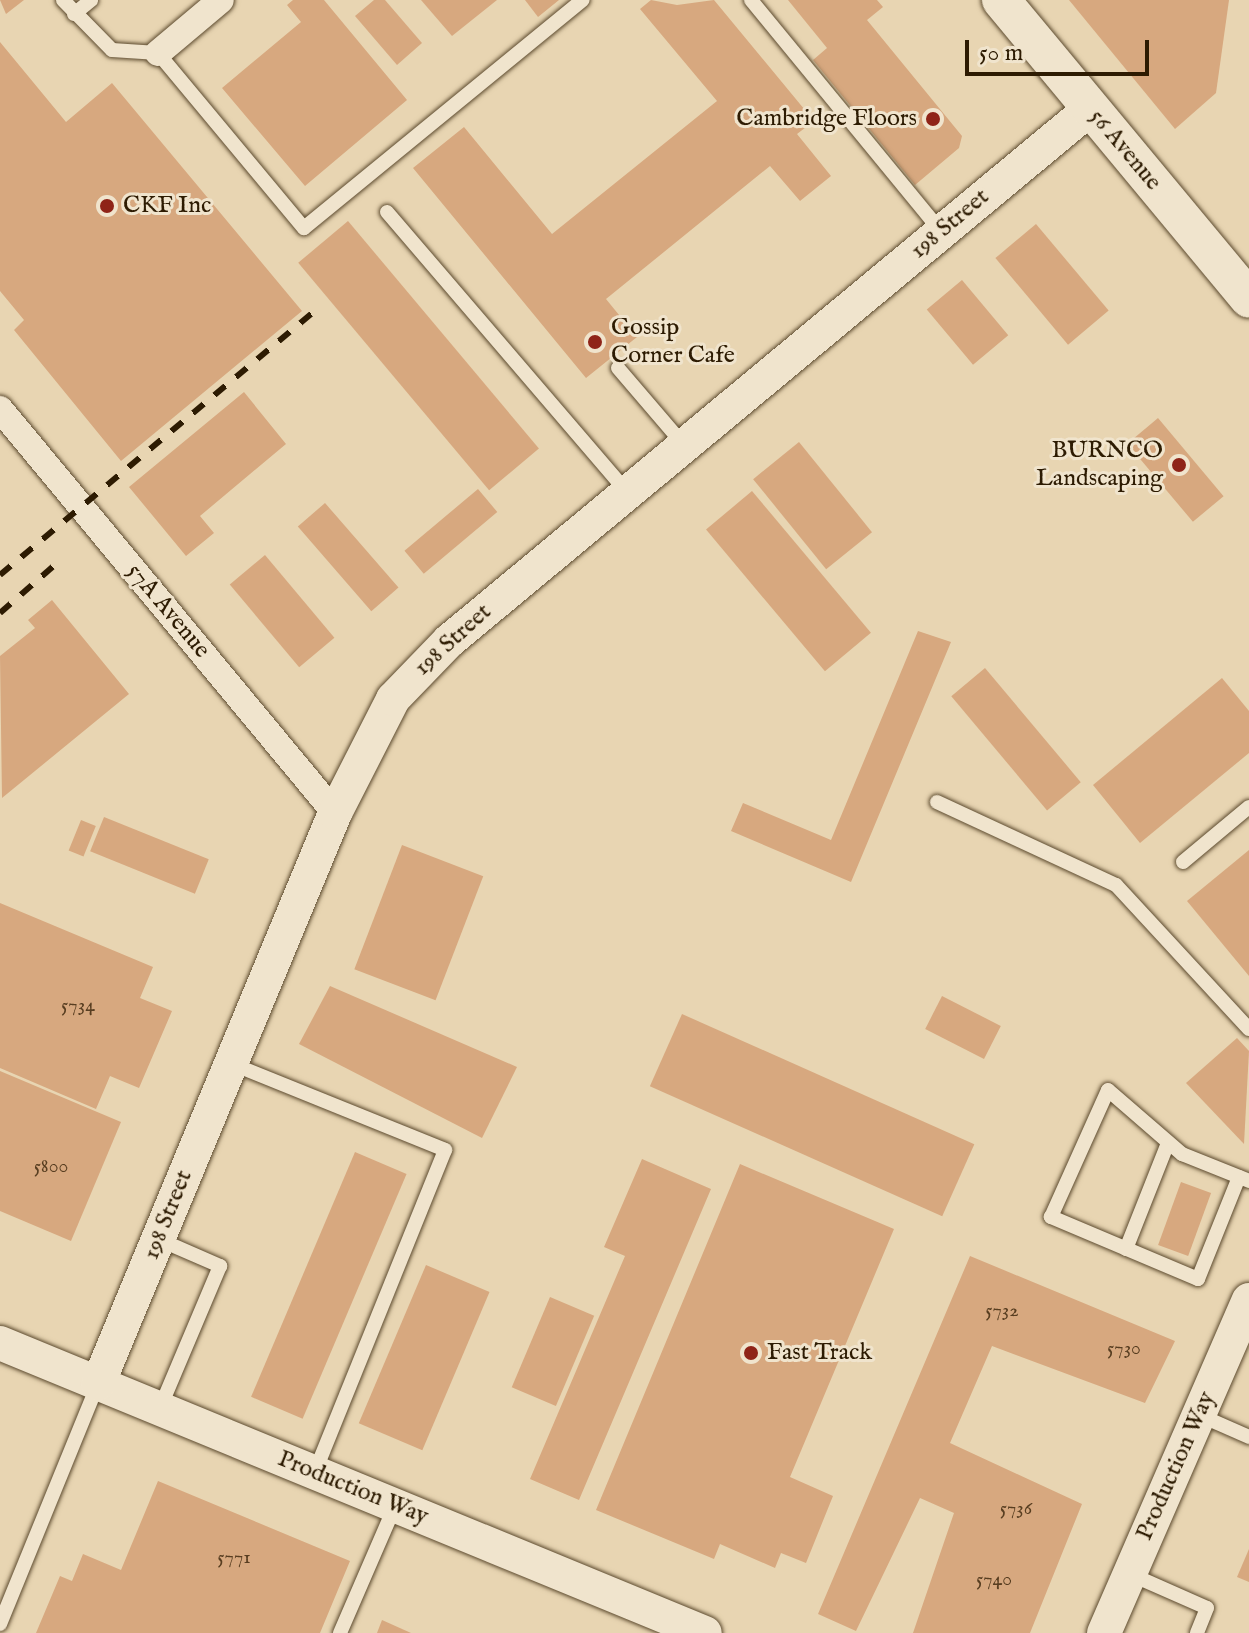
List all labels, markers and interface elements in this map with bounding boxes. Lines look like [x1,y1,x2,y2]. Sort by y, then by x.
scale bar [969,24,1153,74]
text: 50 m [979,38,1023,69]
street label: 56 Avenue [1083,103,1167,197]
place label: Cambridge Floors [736,105,917,133]
marker: Cambridge Floors [924,110,942,128]
street label: 198 Street [905,183,995,265]
place label: CKF Inc [123,192,211,220]
marker: CKF Inc [98,197,116,215]
place label: Gossip Corner Cafe [611,314,735,370]
marker: Gossip Corner Cafe [586,333,604,351]
place label: BURNCO Landscaping [1036,437,1163,493]
marker: BURNCO Landscaping [1170,456,1188,474]
street label: 57A Avenue [120,558,216,664]
street label: 198 Street [409,598,497,682]
house number: 5734 [61,993,95,1017]
house number: 5800 [34,1154,68,1178]
street label: 198 Street [137,1166,199,1264]
house number: 5732 [985,1298,1019,1322]
house number: 5730 [1107,1336,1141,1360]
place label: Fast Track [767,1339,872,1367]
marker: Fast Track [742,1344,760,1362]
street label: Production Way [1130,1387,1222,1545]
street label: Production Way [273,1445,433,1531]
house number: 5736 [1000,1496,1032,1520]
house number: 5771 [217,1545,251,1569]
house number: 5740 [976,1567,1012,1591]

